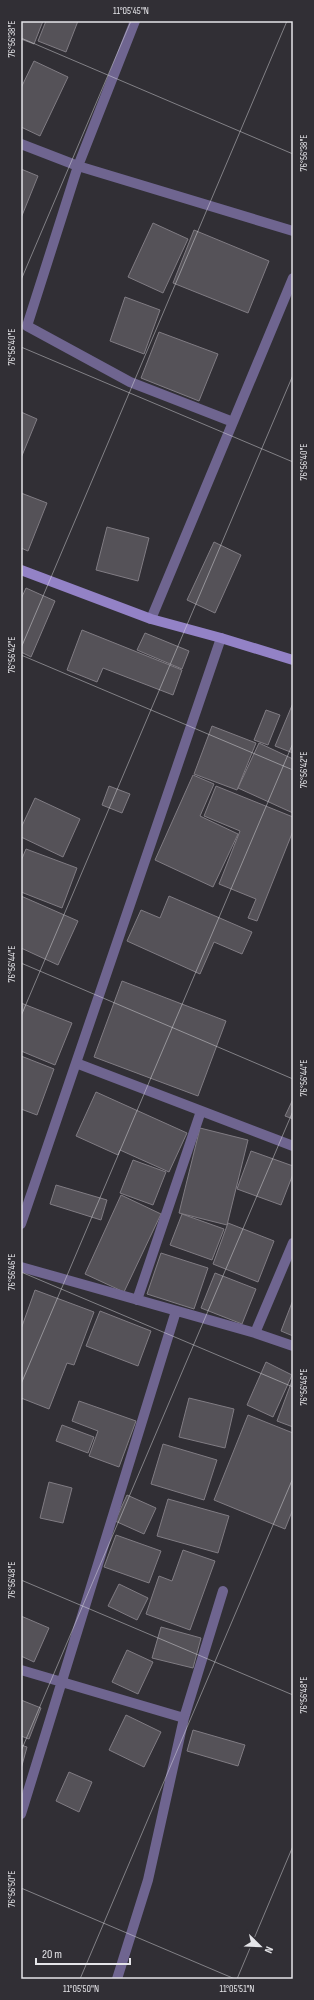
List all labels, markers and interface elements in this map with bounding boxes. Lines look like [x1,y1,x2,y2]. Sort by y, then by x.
text: 11°05'45"N [113,5,149,17]
text: 76°56'38"E [6,21,18,57]
text: 76°56'38"E [298,135,310,171]
text: 76°56'40"E [6,329,18,366]
text: 76°56'40"E [298,444,310,481]
text: 76°56'42"E [6,637,18,673]
text: 76°56'42"E [298,752,310,788]
text: 76°56'44"E [6,946,18,982]
text: 76°56'44"E [298,1060,310,1096]
text: 76°56'46"E [6,1254,18,1290]
text: 76°56'46"E [298,1369,310,1405]
text: 76°56'48"E [6,1562,18,1598]
text: 76°56'48"E [298,1677,310,1713]
text: 76°56'50"E [6,1871,18,1907]
north arrow [240,1926,280,1966]
scale bar [36,1940,130,1966]
text: N [262,1944,276,1955]
text: 20 m [42,1947,62,1962]
text: 11°05'50"N [63,1983,99,1995]
text: 11°05'51"N [220,1983,254,1995]

